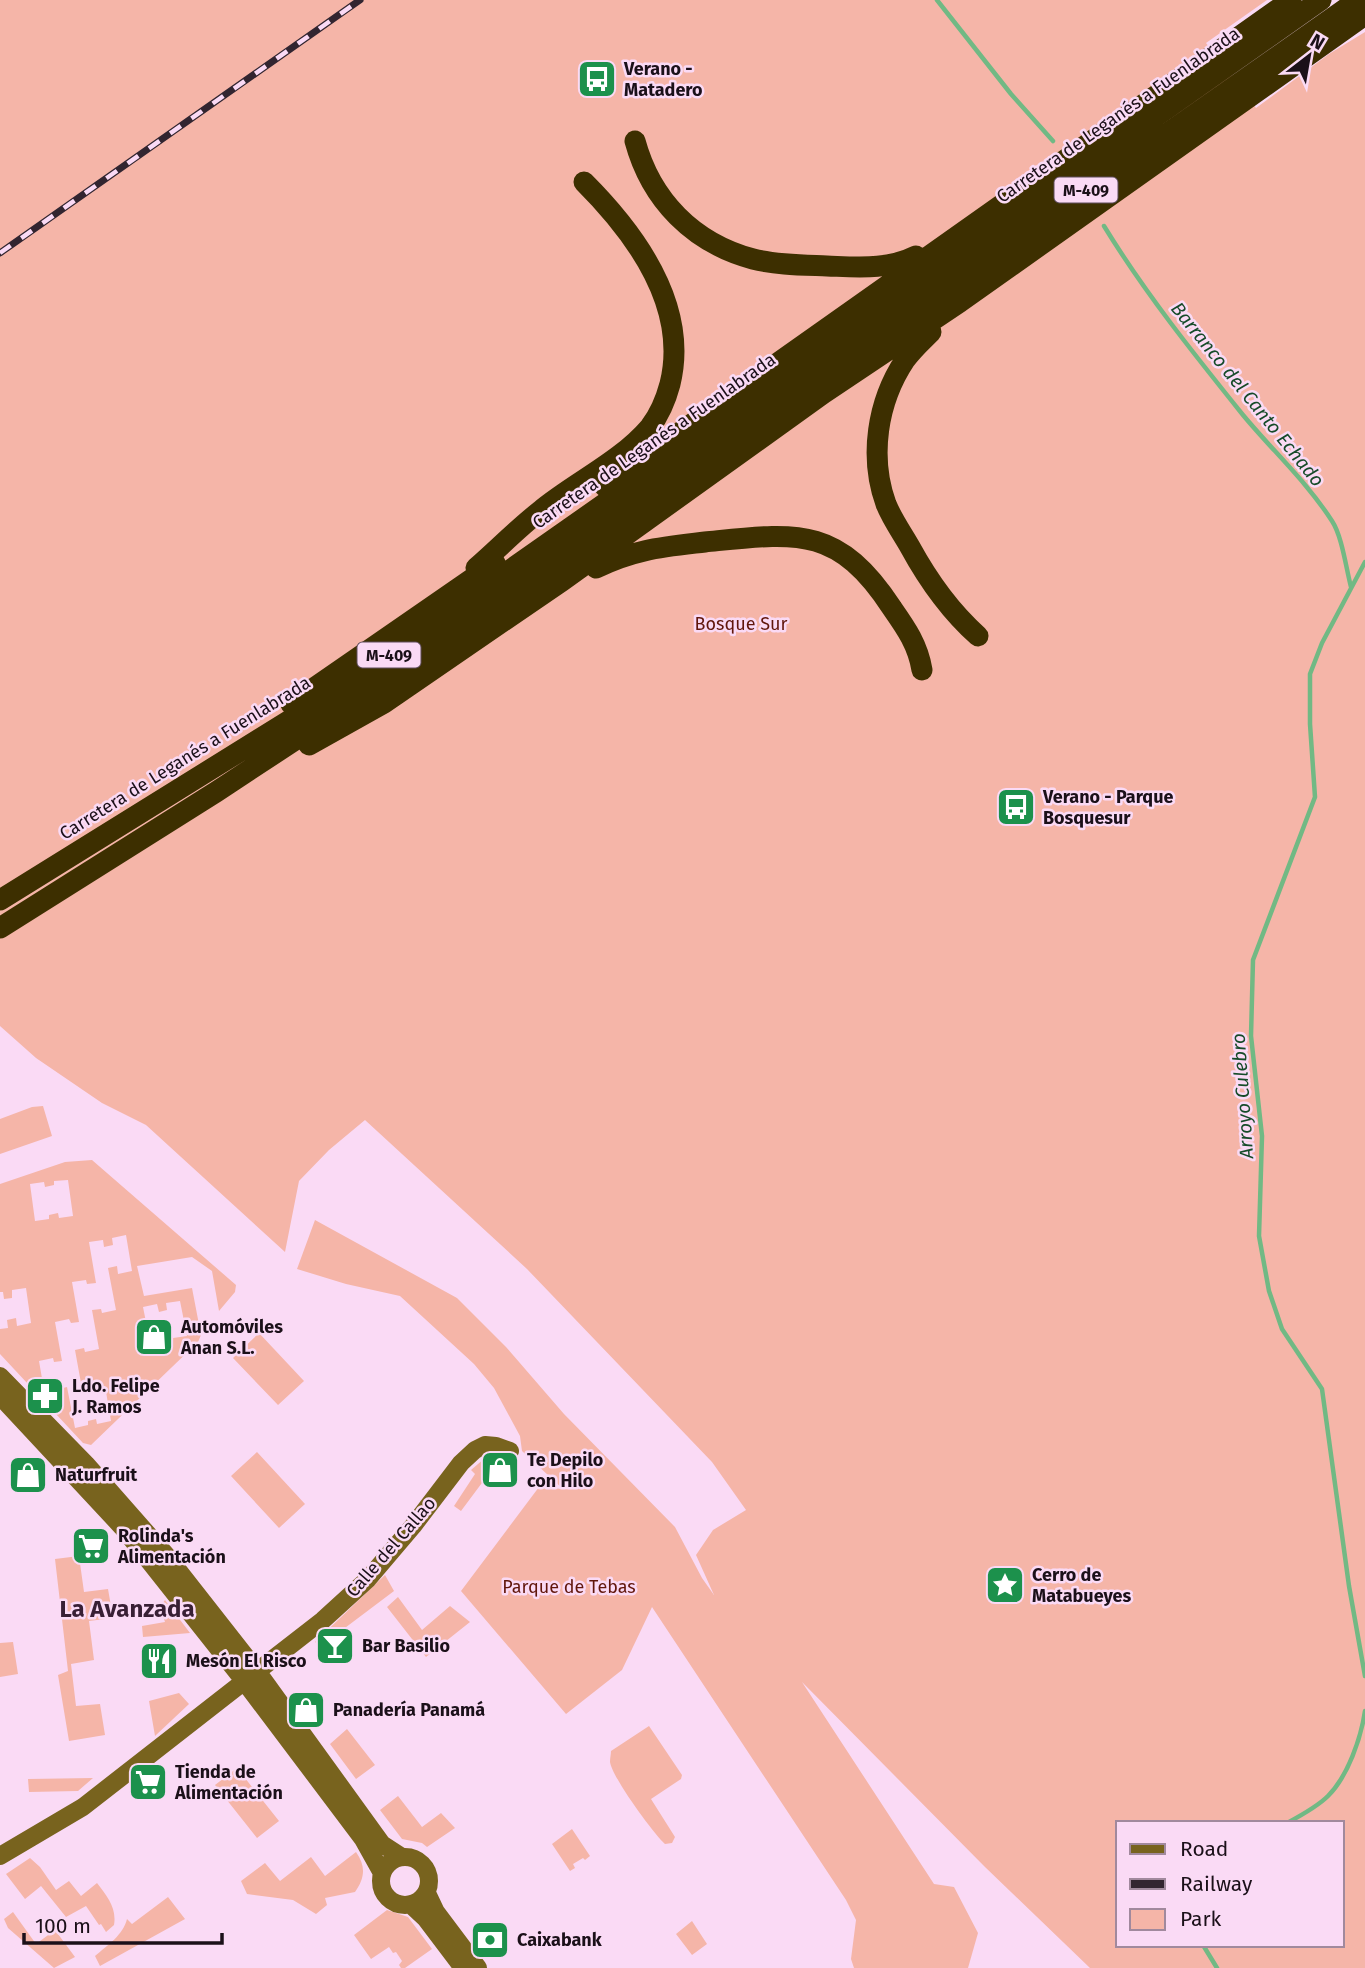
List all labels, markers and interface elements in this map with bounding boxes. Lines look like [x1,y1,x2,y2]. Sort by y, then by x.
north arrow [1274,21,1344,91]
street label: Carretera de Leganés a Fuenlabrada [992,22,1244,208]
text: N [1306,29,1329,55]
bus stop icon: Verano - Matadero [576,58,618,100]
place label: Verano - Matadero [623,58,703,101]
road number: M-409 [1054,178,1118,202]
water label: Barranco del Canto Echado [1166,297,1329,491]
street label: Carretera de Leganés a Fuenlabrada [528,348,780,534]
park label: Bosque Sur [695,613,788,635]
road number: M-409 [358,642,420,668]
street label: Carretera de Leganés a Fuenlabrada [55,671,315,845]
bus stop icon: Verano - Parque Bosquesur [995,786,1037,828]
place label: Verano - Parque Bosquesur [1042,786,1173,829]
water label: Arroyo Culebro [1227,1032,1258,1160]
shop icon: Automóviles Anan S.L. [133,1316,175,1358]
place label: Automóviles Anan S.L. [180,1316,283,1359]
pharmacy icon: Ldo. Felipe J. Ramos [24,1375,66,1417]
place label: Ldo. Felipe J. Ramos [71,1375,160,1418]
shop icon: Te Depilo con Hilo [479,1449,521,1491]
place label: Te Depilo con Hilo [527,1449,603,1492]
shop icon: Naturfruit [7,1454,49,1496]
place label: Naturfruit [55,1464,138,1486]
street label: Calle del Callao [342,1492,440,1602]
supermarket icon: Rolinda's Alimentación [70,1525,112,1567]
place label: Rolinda's Alimentación [117,1525,226,1568]
place icon: Cerro de Matabueyes [984,1564,1026,1606]
place label: Cerro de Matabueyes [1032,1564,1132,1607]
park label: Parque de Tebas [502,1576,636,1598]
district label: La Avanzada [59,1595,195,1623]
bar icon: Bar Basilio [314,1625,356,1667]
place label: Bar Basilio [362,1635,450,1657]
restaurant icon: Mesón El Risco [138,1640,180,1682]
place label: Mesón El Risco [186,1650,307,1672]
shop icon: Panadería Panamá [285,1689,327,1731]
place label: Panadería Panamá [333,1699,485,1721]
supermarket icon: Tienda de Alimentación [127,1761,169,1803]
place label: Tienda de Alimentación [174,1761,283,1804]
legend [1116,1821,1344,1947]
text: Road [1180,1836,1228,1862]
text: Railway [1180,1871,1253,1897]
scale bar [24,1902,222,1946]
text: Park [1180,1906,1222,1932]
text: 100 m [35,1913,91,1939]
bank icon: Caixabank [469,1919,511,1961]
place label: Caixabank [517,1929,603,1951]

